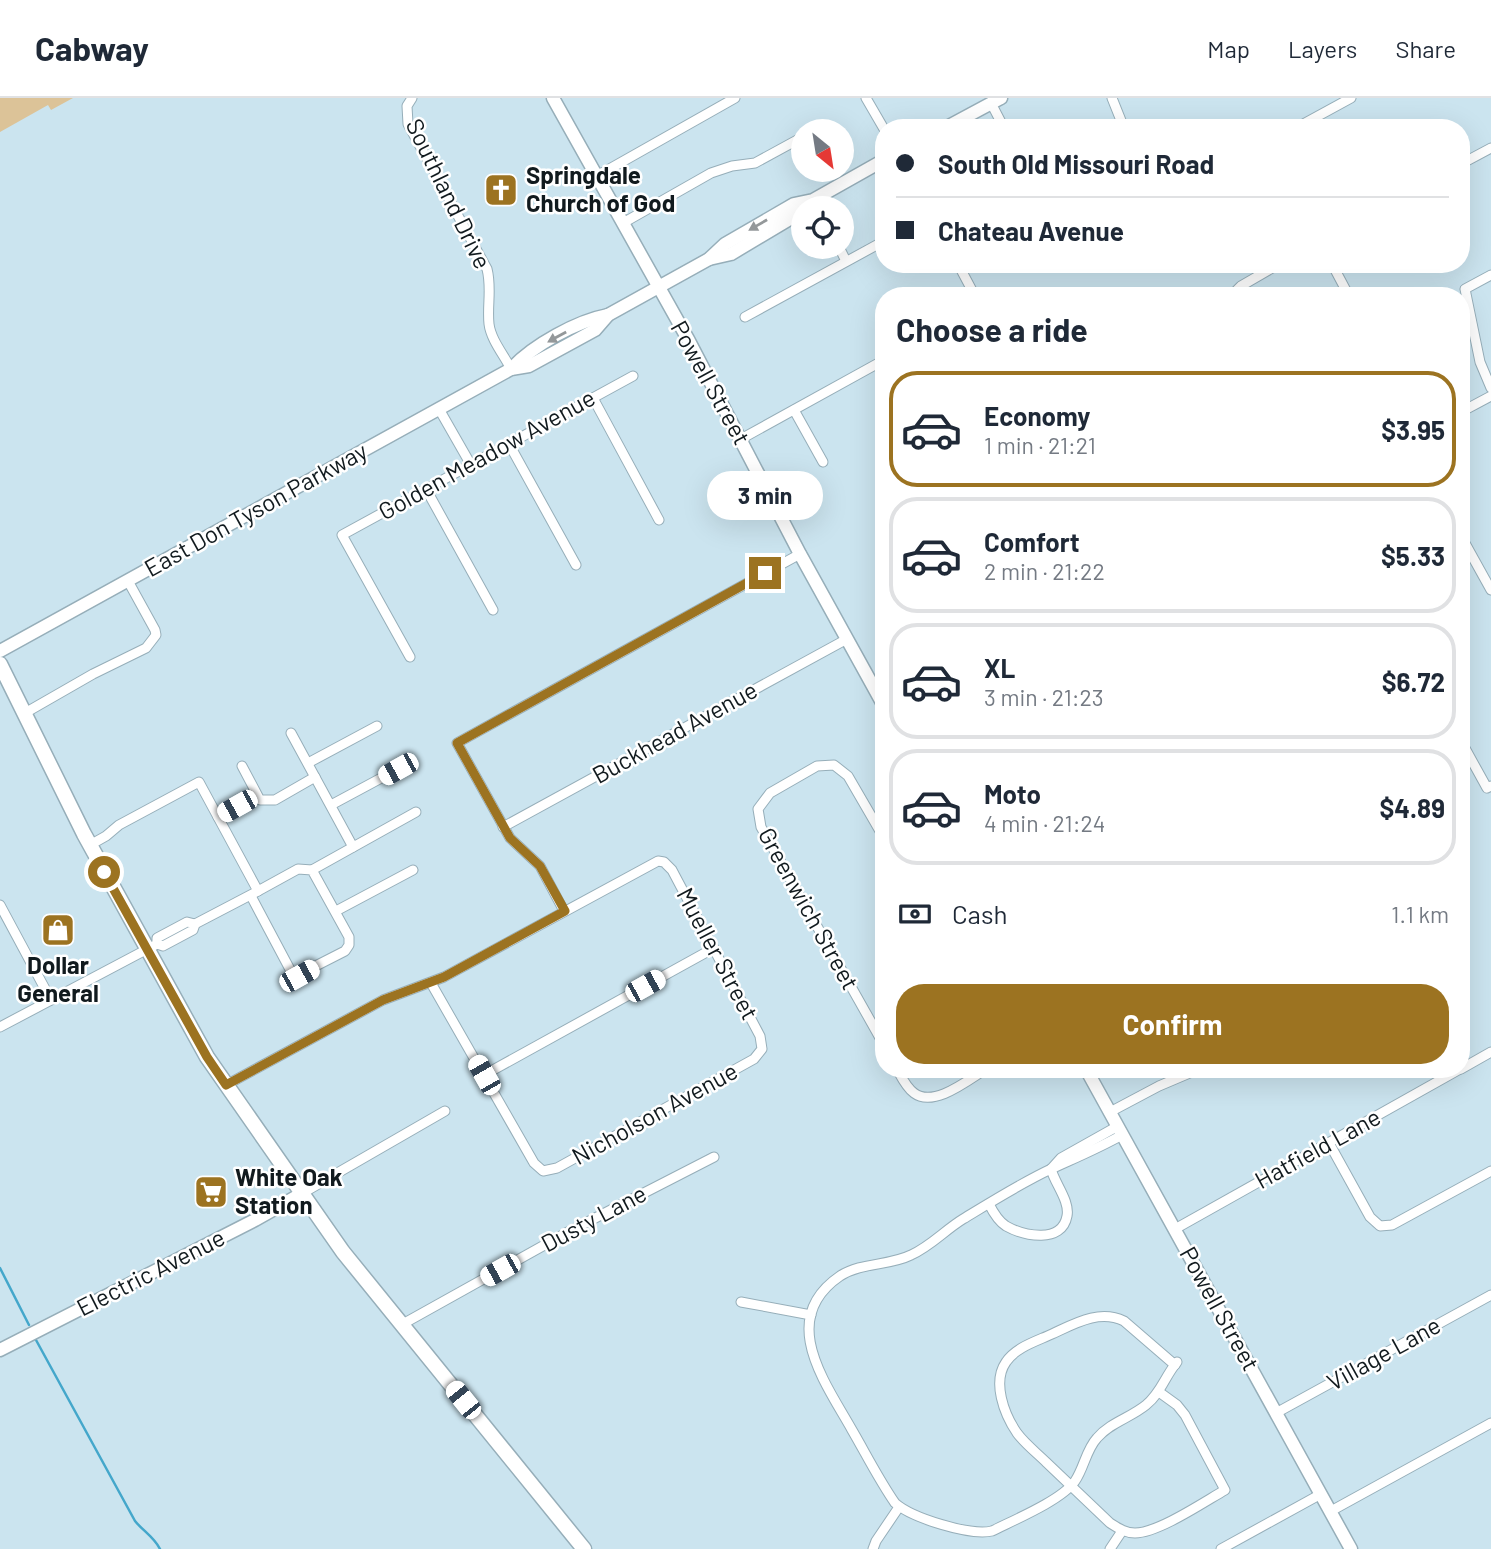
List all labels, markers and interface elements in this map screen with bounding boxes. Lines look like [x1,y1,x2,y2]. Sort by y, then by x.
text: Cabway [35,28,149,68]
text: Map [1207,34,1250,63]
text: Layers [1288,34,1357,63]
text: Share [1395,34,1456,63]
street label: Southland Drive [400,113,498,273]
north arrow [791,119,854,182]
map controls [791,119,854,259]
text: South Old Missouri Road [938,148,1214,179]
place label: Springdale Church of God [526,160,675,217]
church icon: Springdale Church of God [482,171,520,209]
button: locate [791,196,854,259]
text: Chateau Avenue [938,215,1124,246]
one-way arrow [749,219,768,231]
text: Choose a ride [896,310,1088,348]
street label: Powell Street [665,315,757,449]
one-way arrow [547,331,566,343]
street label: Golden Meadow Avenue [373,382,600,525]
icon: car [900,398,963,461]
text: Economy [984,400,1090,431]
text: $3.95 [1381,414,1445,445]
text: 1 min · 21:21 [984,431,1096,459]
street label: East Don Tyson Parkway [139,435,372,582]
callout: 3 min [707,472,823,520]
text: 3 min [738,481,792,509]
icon: car [900,524,963,587]
text: Comfort [984,526,1080,557]
text: $5.33 [1381,540,1445,571]
route end [749,557,781,589]
text: 2 min · 21:22 [984,557,1105,585]
icon: car [900,650,963,713]
text: XL [984,652,1015,683]
text: $6.72 [1382,666,1445,697]
street label: Buckhead Avenue [587,674,762,789]
text: 3 min · 21:23 [984,683,1104,711]
car [375,750,422,788]
icon: car [900,776,963,839]
text: Moto [984,778,1041,809]
car [214,787,261,825]
text: $4.89 [1380,792,1445,823]
text: 4 min · 21:24 [984,809,1105,837]
street label: Greenwich Street [753,822,866,994]
route start [88,856,120,888]
street label: Mueller Street [671,882,765,1024]
icon: cash [896,895,934,933]
text: Cash [952,898,1007,929]
text: 1.1 km [1391,900,1449,928]
shop icon: Dollar General [39,911,77,949]
place label: Dollar General [17,950,99,1007]
car [276,957,323,995]
car [622,967,669,1005]
button: Confirm [896,984,1449,1064]
car [465,1052,504,1098]
street label: Nicholson Avenue [566,1055,742,1170]
street label: Hatfield Lane [1249,1101,1385,1194]
place label: White Oak Station [235,1162,343,1219]
supermarket icon: White Oak Station [192,1173,230,1211]
street label: Dusty Lane [536,1178,651,1257]
street label: Electric Avenue [71,1222,229,1321]
street label: Powell Street [1174,1241,1266,1375]
car [477,1251,524,1289]
street label: Village Lane [1321,1310,1445,1396]
car [442,1377,485,1423]

